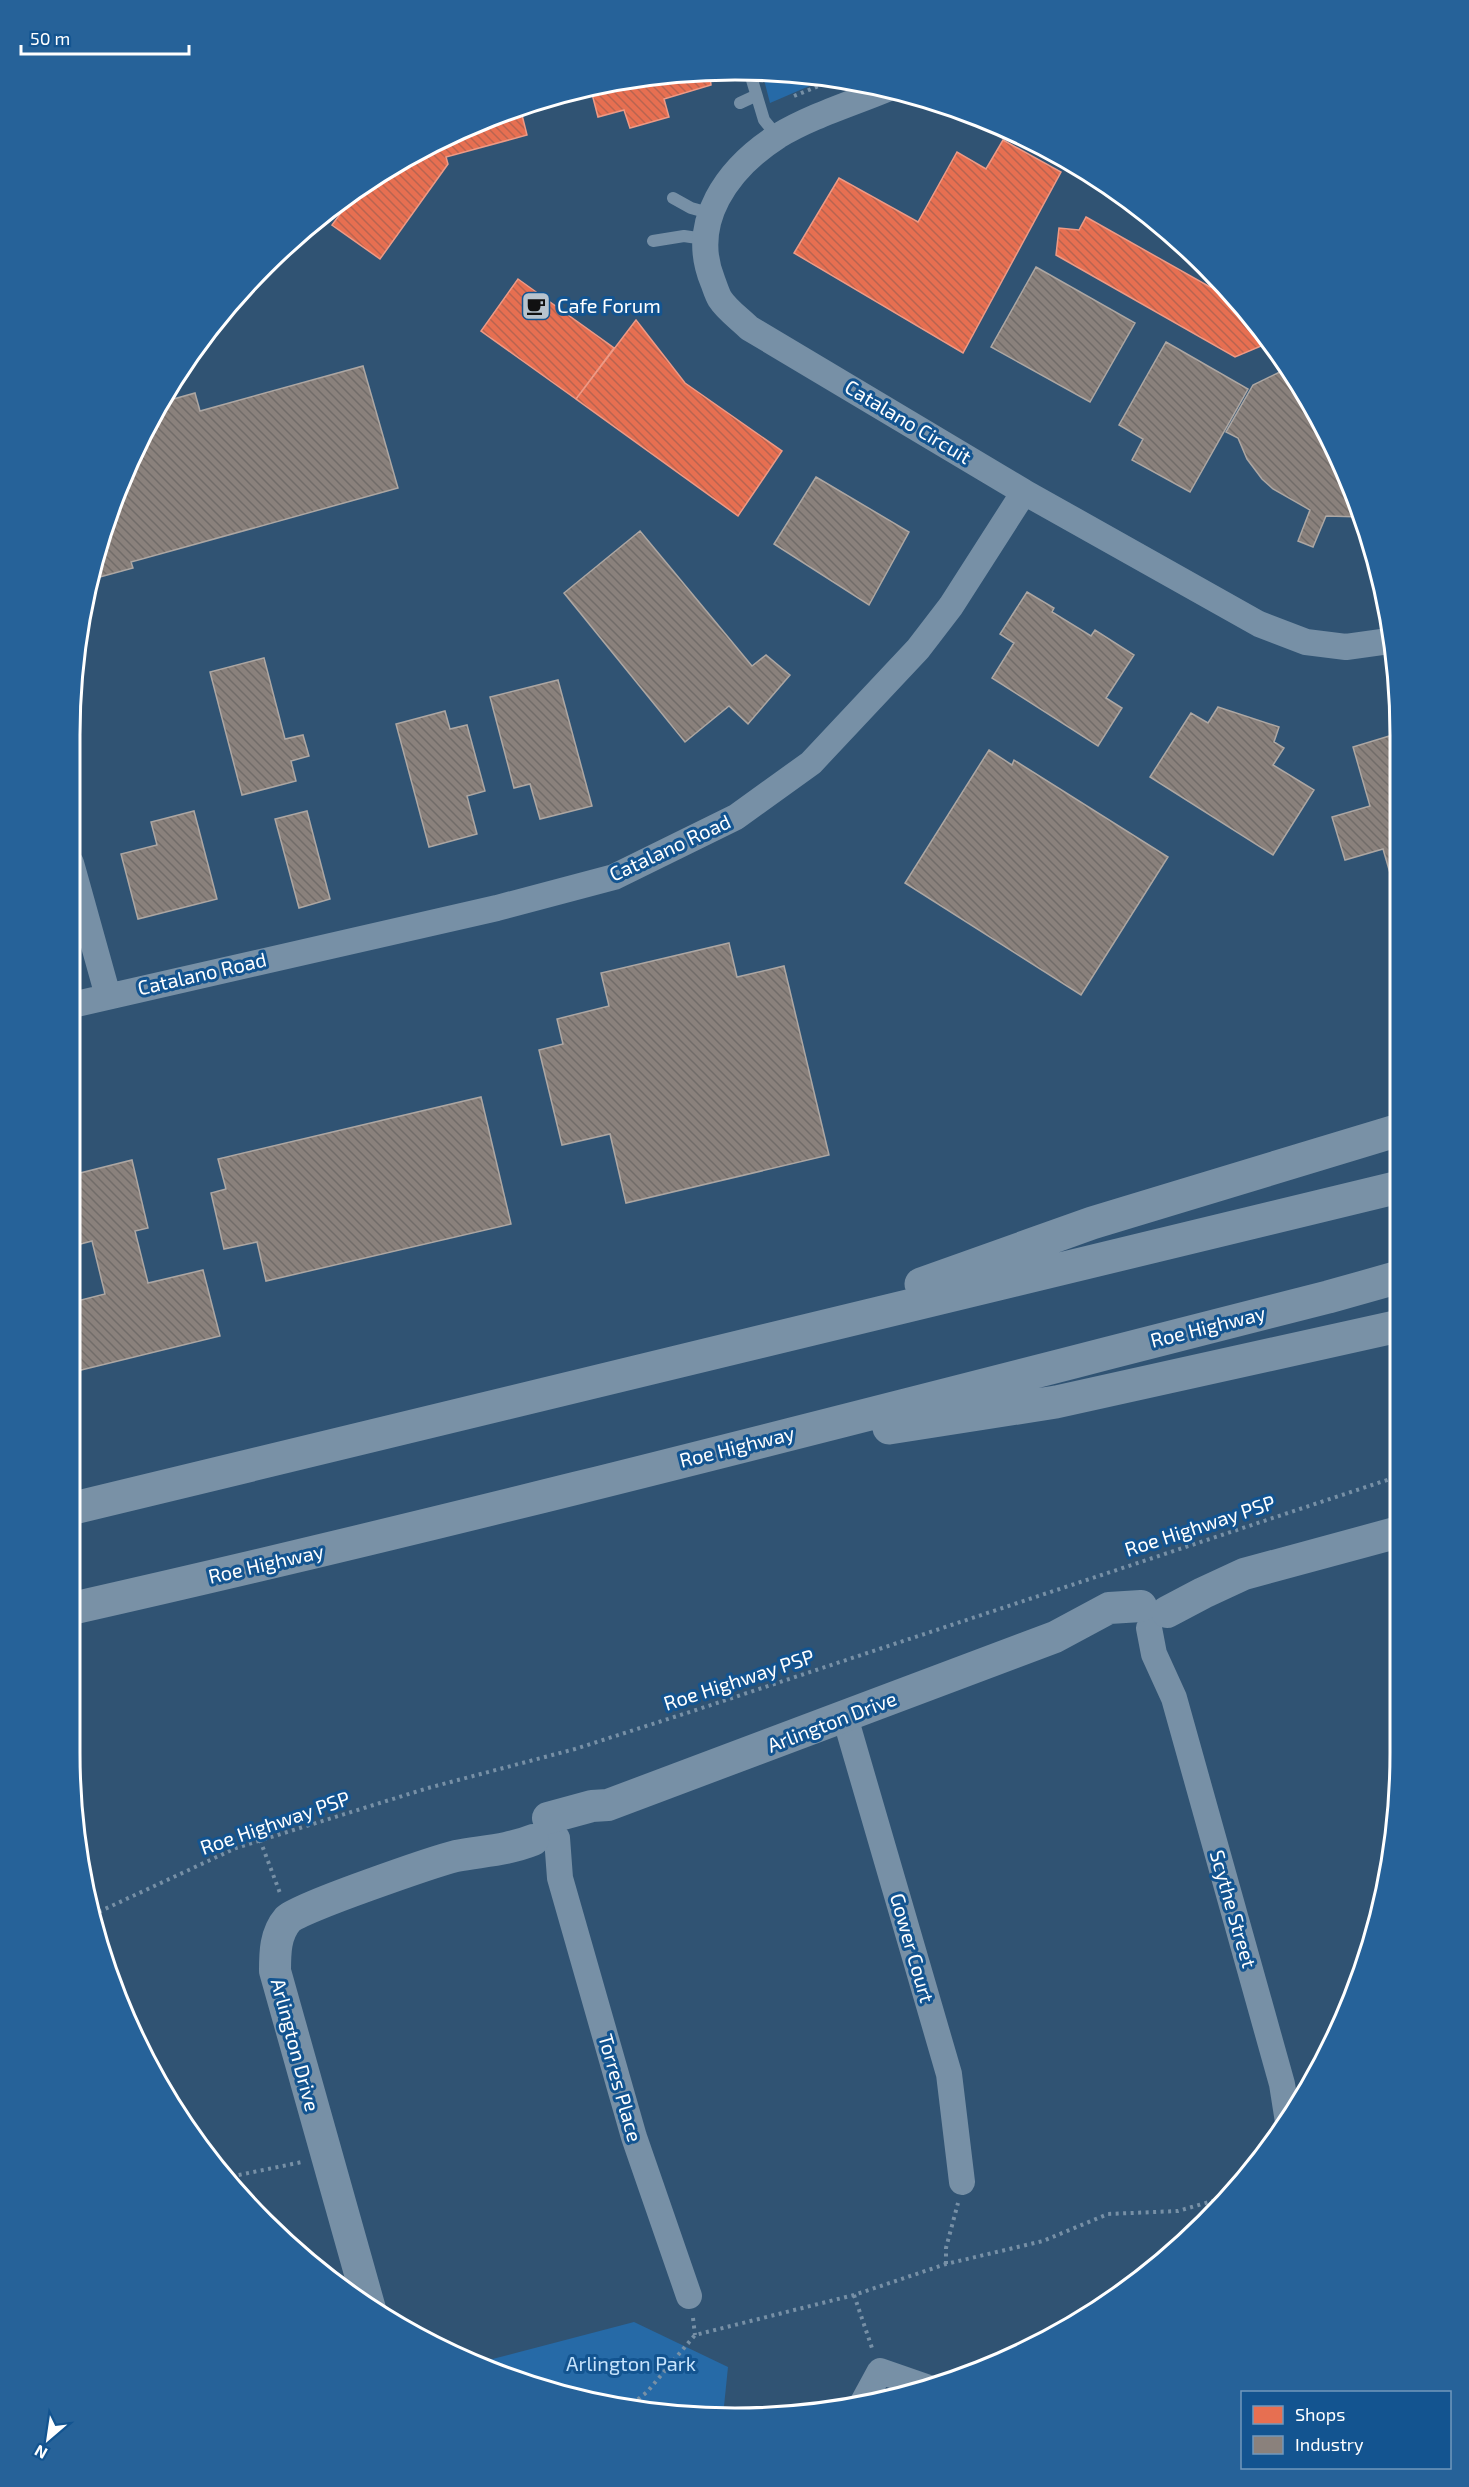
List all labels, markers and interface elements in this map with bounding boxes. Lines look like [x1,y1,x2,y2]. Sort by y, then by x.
scale bar [21,18,189,56]
text: 50 m [30,27,70,49]
cafe icon: Cafe Forum [520,290,552,322]
place label: Cafe Forum [557,293,661,317]
street label: Catalano Circuit [841,374,976,469]
street label: Catalano Road [605,808,734,886]
street label: Catalano Road [135,947,268,999]
street label: Roe Highway [1148,1300,1268,1352]
street label: Roe Highway [677,1420,797,1472]
street label: Roe Highway PSP [1121,1489,1278,1561]
street label: Roe Highway [206,1538,326,1588]
street label: Roe Highway PSP [660,1643,817,1715]
street label: Arlington Drive [764,1685,900,1757]
street label: Roe Highway PSP [197,1785,353,1859]
street label: Scythe Street [1206,1847,1262,1971]
street label: Gower Court [886,1890,940,2006]
street label: Arlington Drive [267,1976,325,2114]
street label: Torres Place [594,2031,648,2144]
park label: Arlington Park [566,2351,696,2375]
legend [1241,2391,1451,2469]
text: Shops [1295,2403,1345,2425]
north arrow [18,2409,78,2469]
text: Industry [1295,2433,1364,2455]
text: N [31,2441,50,2464]

